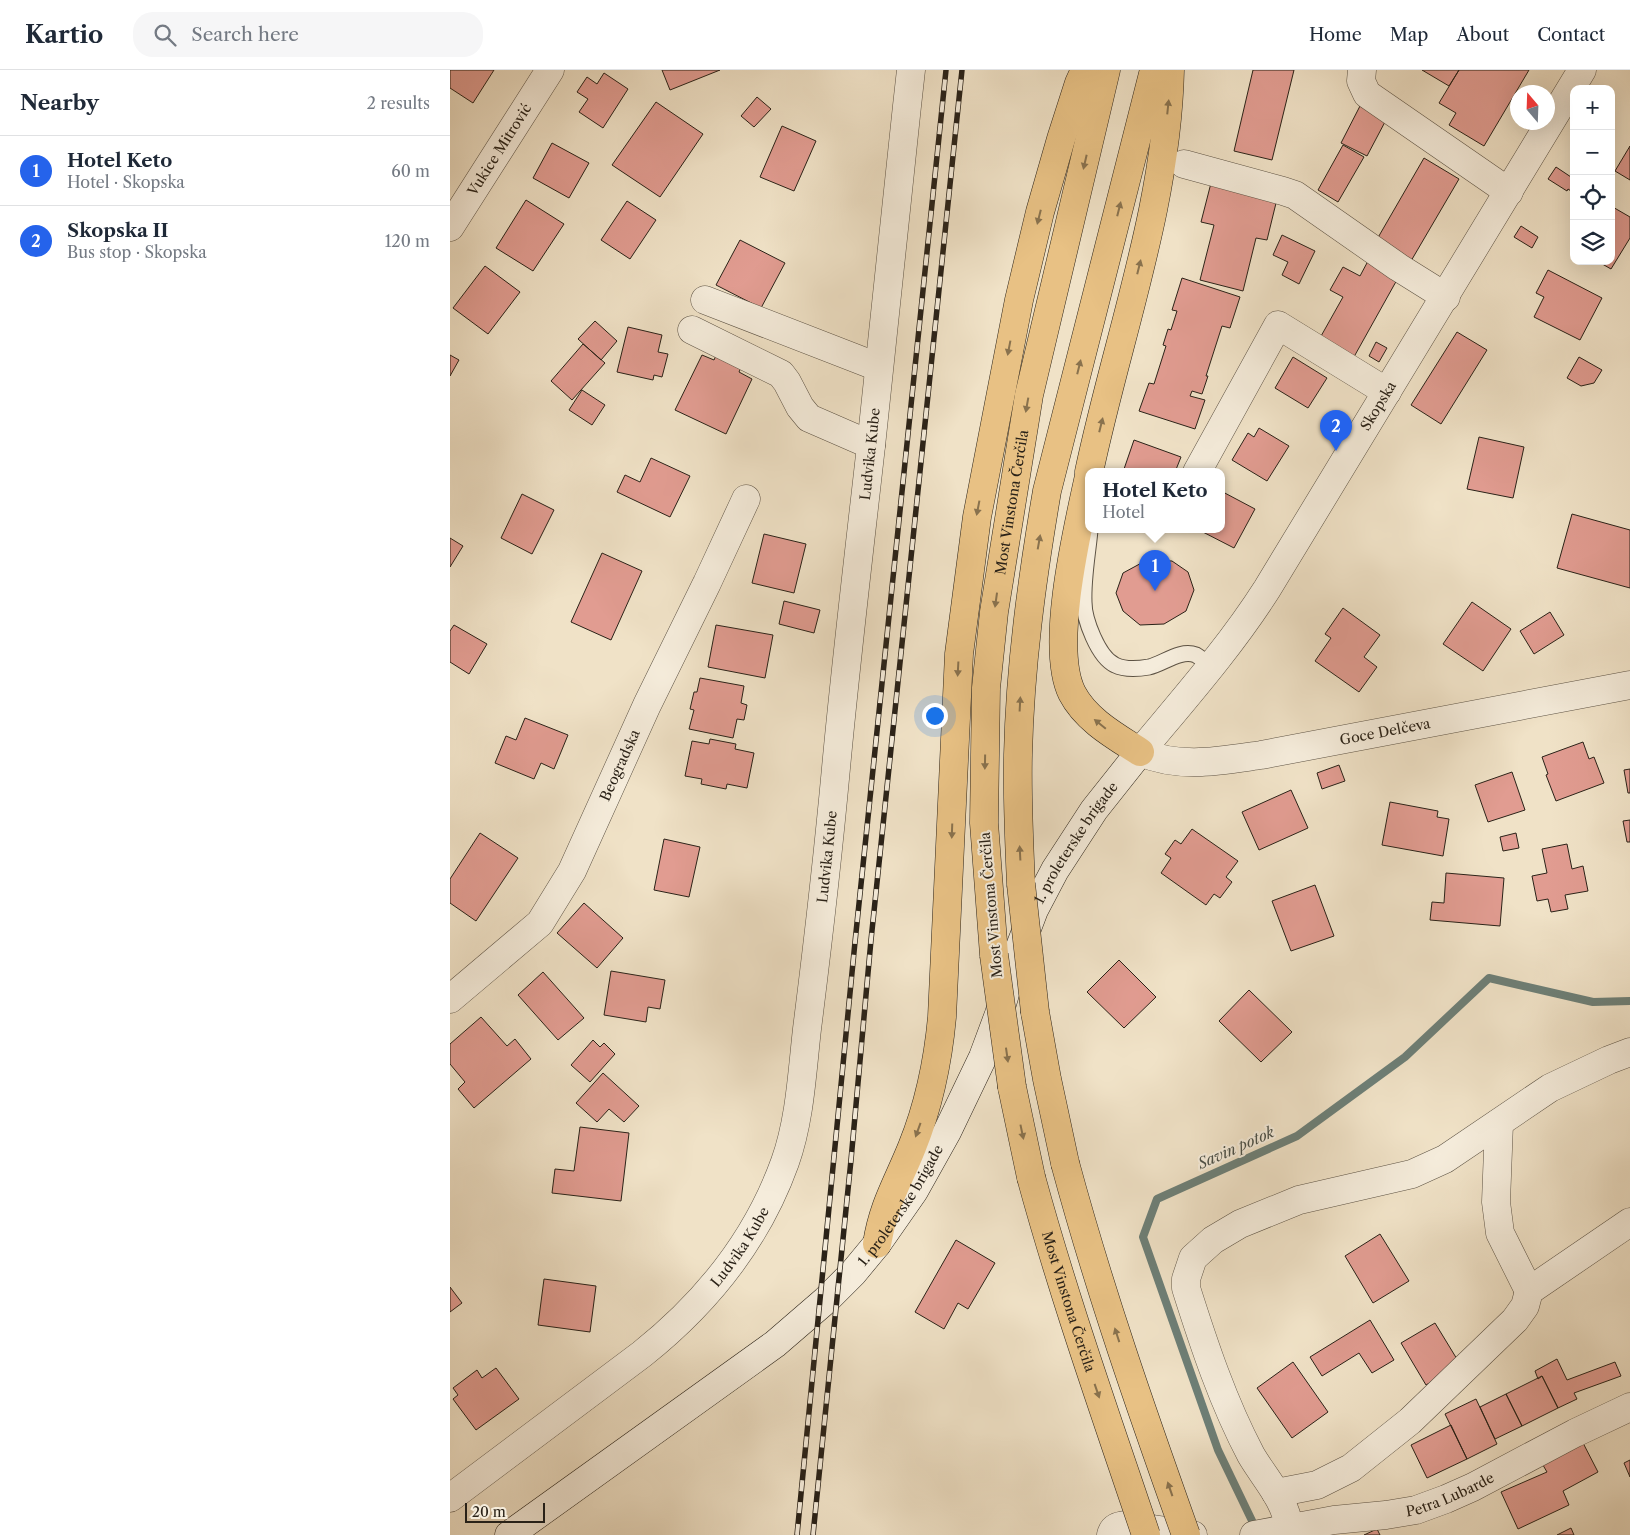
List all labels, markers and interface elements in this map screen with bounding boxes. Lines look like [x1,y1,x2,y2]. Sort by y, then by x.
search box [133,12,483,57]
text: Kartio [25,20,103,49]
icon: search [151,21,179,49]
text: Search here [191,23,299,46]
text: Home [1309,24,1362,46]
text: Map [1390,24,1428,46]
text: About [1456,24,1509,46]
text: Contact [1537,24,1605,46]
north arrow [1510,85,1555,130]
map controls [1570,85,1615,265]
button: + [1570,85,1615,130]
text: Nearby [20,90,99,115]
text: 2 results [367,93,430,113]
one-way arrow [1164,99,1172,115]
street label: Vukice Mitrović [463,100,535,200]
button: − [1570,130,1615,175]
text: Hotel Keto [67,149,172,172]
one-way arrow [1080,155,1088,170]
text: 1 [32,161,40,181]
text: 60 m [391,161,430,181]
text: Hotel · Skopska [67,172,185,192]
button: locate [1570,175,1615,220]
one-way arrow [1115,202,1123,217]
one-way arrow [1035,209,1043,224]
text: Skopska II [67,219,169,242]
button: layers [1570,220,1615,265]
text: 2 [31,231,41,251]
text: 120 m [385,231,430,251]
text: Bus stop · Skopska [67,242,207,262]
one-way arrow [1135,259,1143,274]
one-way arrow [1005,341,1013,356]
one-way arrow [1075,359,1083,374]
street label: Skopska [1356,377,1400,434]
one-way arrow [1023,398,1031,414]
street label: Ludvika Kube [856,407,884,501]
pin: 2 [1320,410,1352,451]
one-way arrow [1097,417,1105,432]
street label: Most Vinstona Čerčila [991,428,1032,576]
popup [1085,468,1225,533]
text: Hotel Keto [1102,479,1208,502]
one-way arrow [974,500,982,516]
text: Hotel [1102,502,1145,522]
one-way arrow [1035,534,1043,550]
pin: 1 [1139,550,1171,591]
one-way arrow [991,593,999,609]
one-way arrow [954,661,962,677]
one-way arrow [1017,695,1025,711]
your location [922,703,948,729]
street label: Goce Delčeva [1338,714,1432,749]
one-way arrow [1093,719,1106,730]
street label: Beogradska [596,726,644,804]
one-way arrow [981,755,989,771]
street label: 1. proleterske brigade [1030,778,1122,907]
street label: Ludvika Kube [813,810,841,904]
one-way arrow [947,824,955,840]
street label: Most Vinstona Čerčila [975,831,1006,979]
one-way arrow [1016,845,1024,861]
one-way arrow [1004,1047,1012,1063]
water label: Savin potok [1194,1122,1277,1173]
one-way arrow [914,1123,922,1138]
one-way arrow [1018,1124,1026,1140]
street label: 1. proleterske brigade [854,1141,947,1269]
street label: Ludvika Kube [707,1204,773,1291]
street label: Most Vinstona Čerčila [1038,1229,1099,1375]
one-way arrow [1112,1328,1120,1343]
one-way arrow [1093,1384,1101,1399]
street label: Petra Lubarde [1405,1468,1497,1521]
one-way arrow [1165,1481,1173,1496]
scale bar [465,1500,545,1523]
text: 20 m [472,1503,506,1521]

